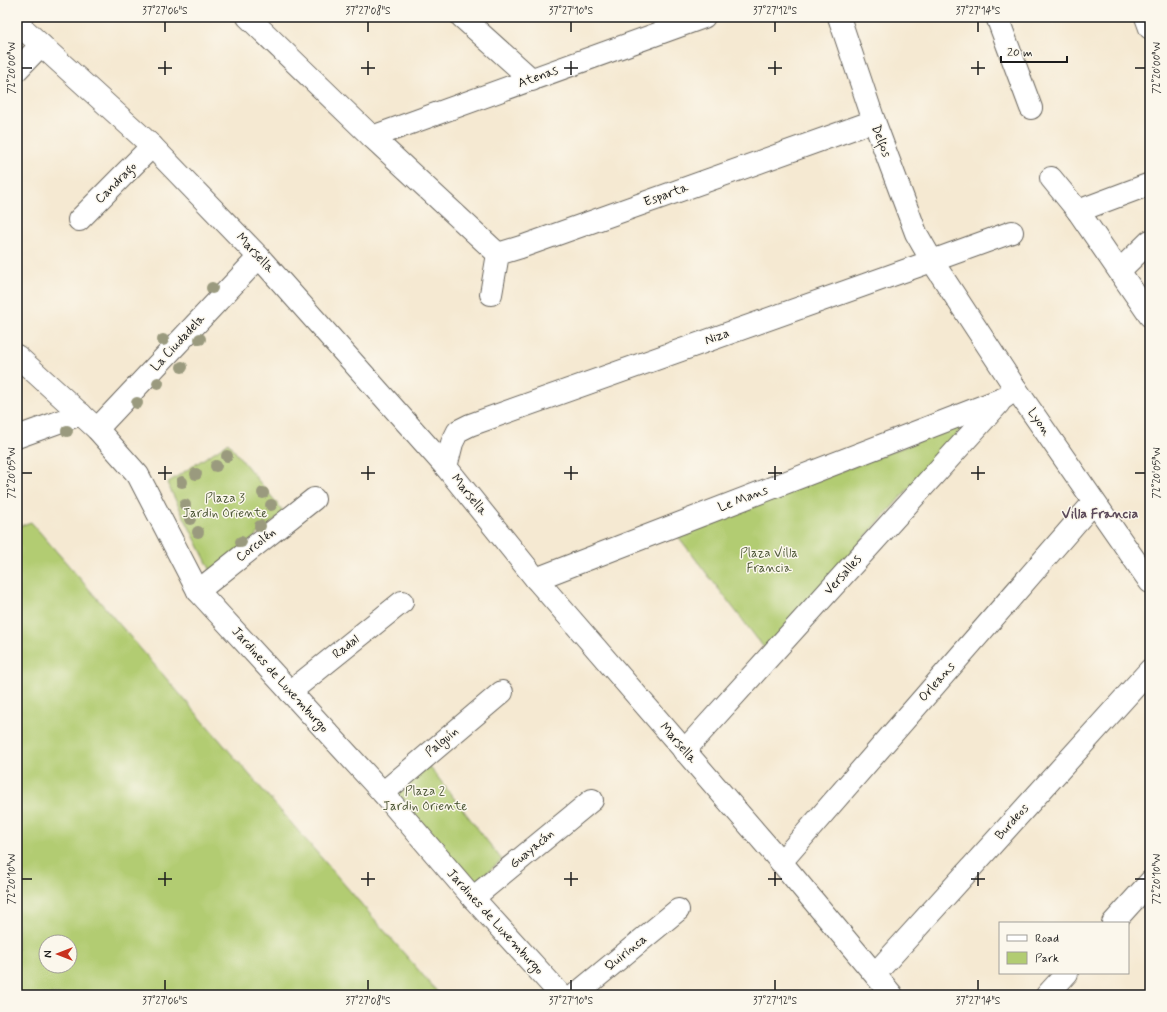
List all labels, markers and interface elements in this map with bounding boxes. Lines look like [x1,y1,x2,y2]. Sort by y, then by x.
text: 37°27'06"S [142,4,188,18]
text: 37°27'08"S [345,4,391,18]
text: 37°27'10"S [549,4,594,18]
text: 37°27'12"S [753,4,797,18]
text: 37°27'14"S [956,4,1001,18]
scale bar [1001,38,1067,64]
text: 72°20'00"W [5,42,19,94]
text: 72°20'00"W [1150,42,1164,94]
text: 20 m [1007,45,1033,61]
street label: Atenas [515,62,561,92]
street label: Delfos [865,122,895,161]
street label: Candrago [91,158,142,209]
street label: Esparta [641,179,691,211]
street label: Marsella [232,229,278,277]
street label: La Ciudadela [147,311,209,375]
street label: Niza [702,325,732,349]
street label: Lyon [1023,405,1055,439]
text: 72°20'05"W [5,447,19,499]
text: 72°20'05"W [1150,447,1164,499]
street label: Marsella [447,471,491,519]
street label: Le Mans [716,482,771,516]
park label: Plaza 3 Jardin Oriente [183,490,267,522]
district label: Villa Francia [1062,505,1138,523]
street label: Corcolén [233,524,279,566]
park label: Plaza Villa Francia [740,545,798,577]
street label: Versalles [820,551,866,599]
street label: Jardines de Luxemburgo [227,623,332,737]
street label: Radal [329,631,363,663]
street label: Orleans [915,658,959,705]
street label: Marsella [656,719,701,767]
street label: Palguín [422,723,463,762]
park label: Plaza 2 Jardin Oriente [383,783,467,815]
street label: Burdeos [991,800,1033,844]
street label: Guayacán [506,825,558,873]
text: 72°20'10"W [5,854,19,904]
text: 72°20'10"W [1150,854,1164,904]
street label: Jardines de Luxemburgo [442,865,547,979]
legend [999,922,1129,974]
street label: Quirinca [601,931,651,975]
text: Road [1035,931,1059,947]
north arrow [38,934,78,974]
text: N [42,950,56,958]
text: Park [1035,951,1059,967]
text: 37°27'06"S [142,994,188,1008]
text: 37°27'08"S [345,994,391,1008]
text: 37°27'10"S [549,994,594,1008]
text: 37°27'12"S [753,994,797,1008]
text: 37°27'14"S [956,994,1001,1008]

